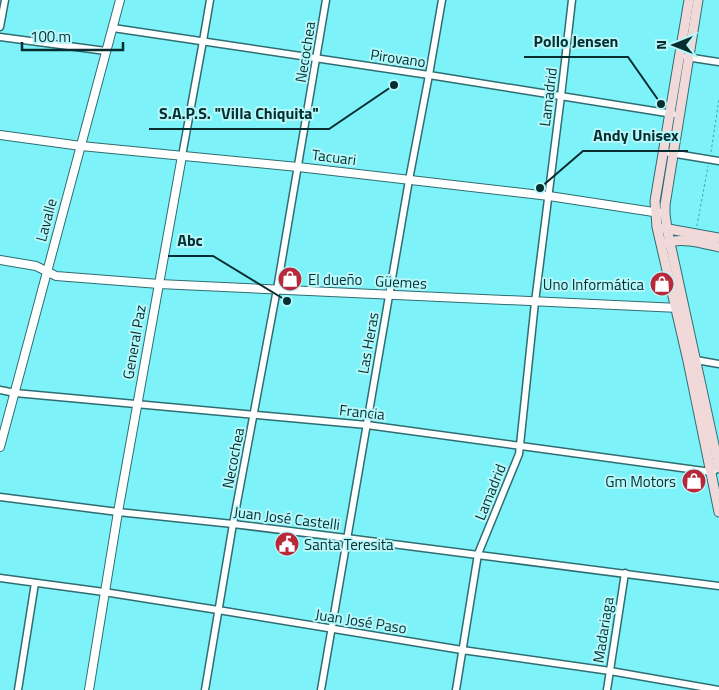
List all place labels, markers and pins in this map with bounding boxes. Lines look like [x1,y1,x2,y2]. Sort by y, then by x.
callout: Pollo Jensen [524,26,628,57]
callout: S.A.P.S. "Villa Chiquita" [149,98,329,129]
callout: Andy Unisex [583,120,688,151]
callout: Abc [168,225,213,256]
shop icon: El dueño [277,266,303,292]
place label: El dueño [308,268,363,291]
shop icon: Uno Informática [649,271,675,297]
place label: Uno Informática [543,273,644,296]
shop icon: Gm Motors [681,468,707,494]
place label: Gm Motors [605,470,676,493]
public building icon: Santa Teresita [274,531,300,557]
place label: Santa Teresita [304,533,394,556]

